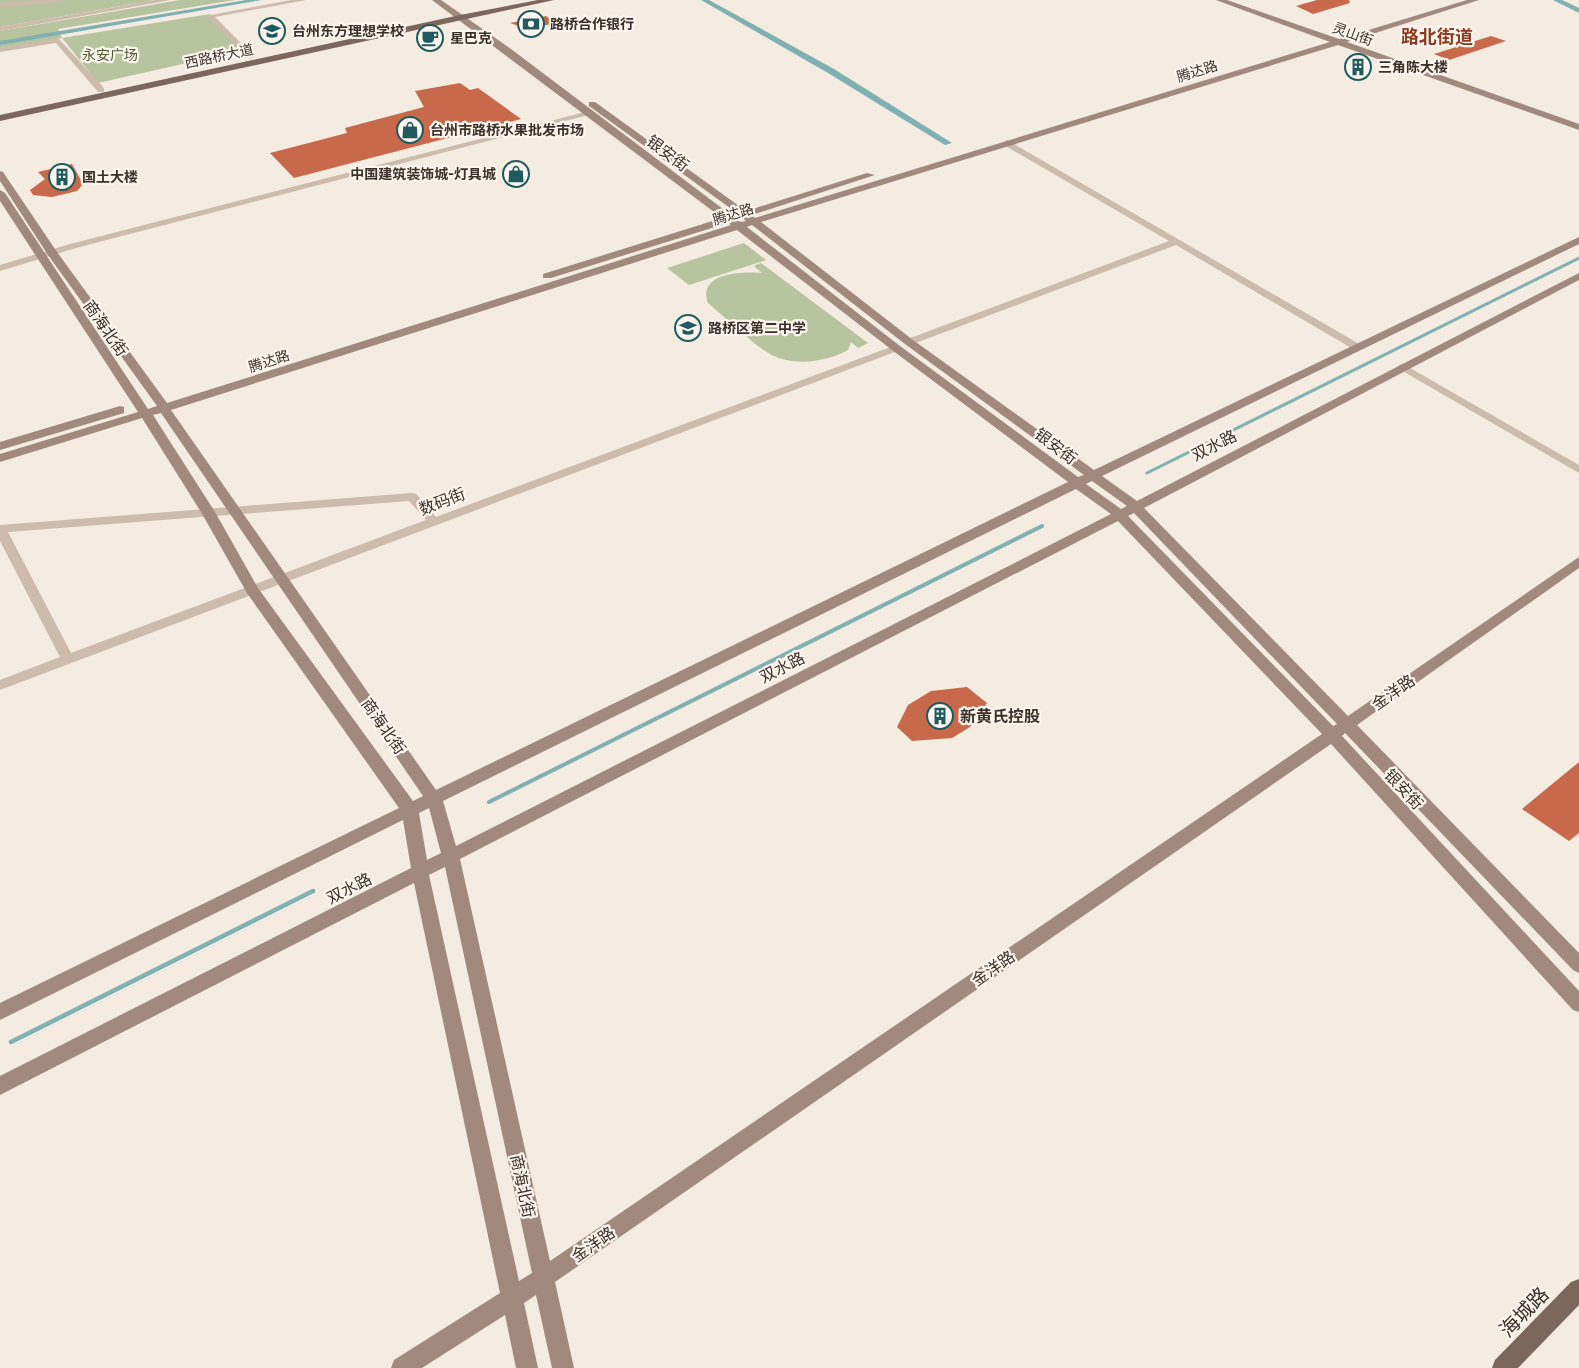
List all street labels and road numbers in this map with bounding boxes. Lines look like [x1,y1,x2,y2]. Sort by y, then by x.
street label: 灵山街 [1330,19,1375,50]
street label: 西路桥大道 [183,41,255,72]
street label: 腾达路 [1175,57,1220,86]
street label: 银安街 [643,131,693,175]
street label: 腾达路 [711,200,756,229]
street label: 商海北街 [79,297,132,360]
street label: 腾达路 [247,347,292,376]
street label: 银安街 [1031,424,1081,468]
street label: 双水路 [1189,426,1240,465]
street label: 数码街 [416,484,468,519]
street label: 双水路 [757,648,808,687]
street label: 金洋路 [1368,671,1418,714]
street label: 商海北街 [357,695,410,758]
street label: 银安街 [1380,765,1427,813]
street label: 双水路 [324,869,375,908]
street label: 金洋路 [968,947,1018,990]
street label: 商海北街 [507,1153,538,1219]
street label: 金洋路 [568,1223,618,1266]
street label: 海城路 [1495,1282,1553,1342]

